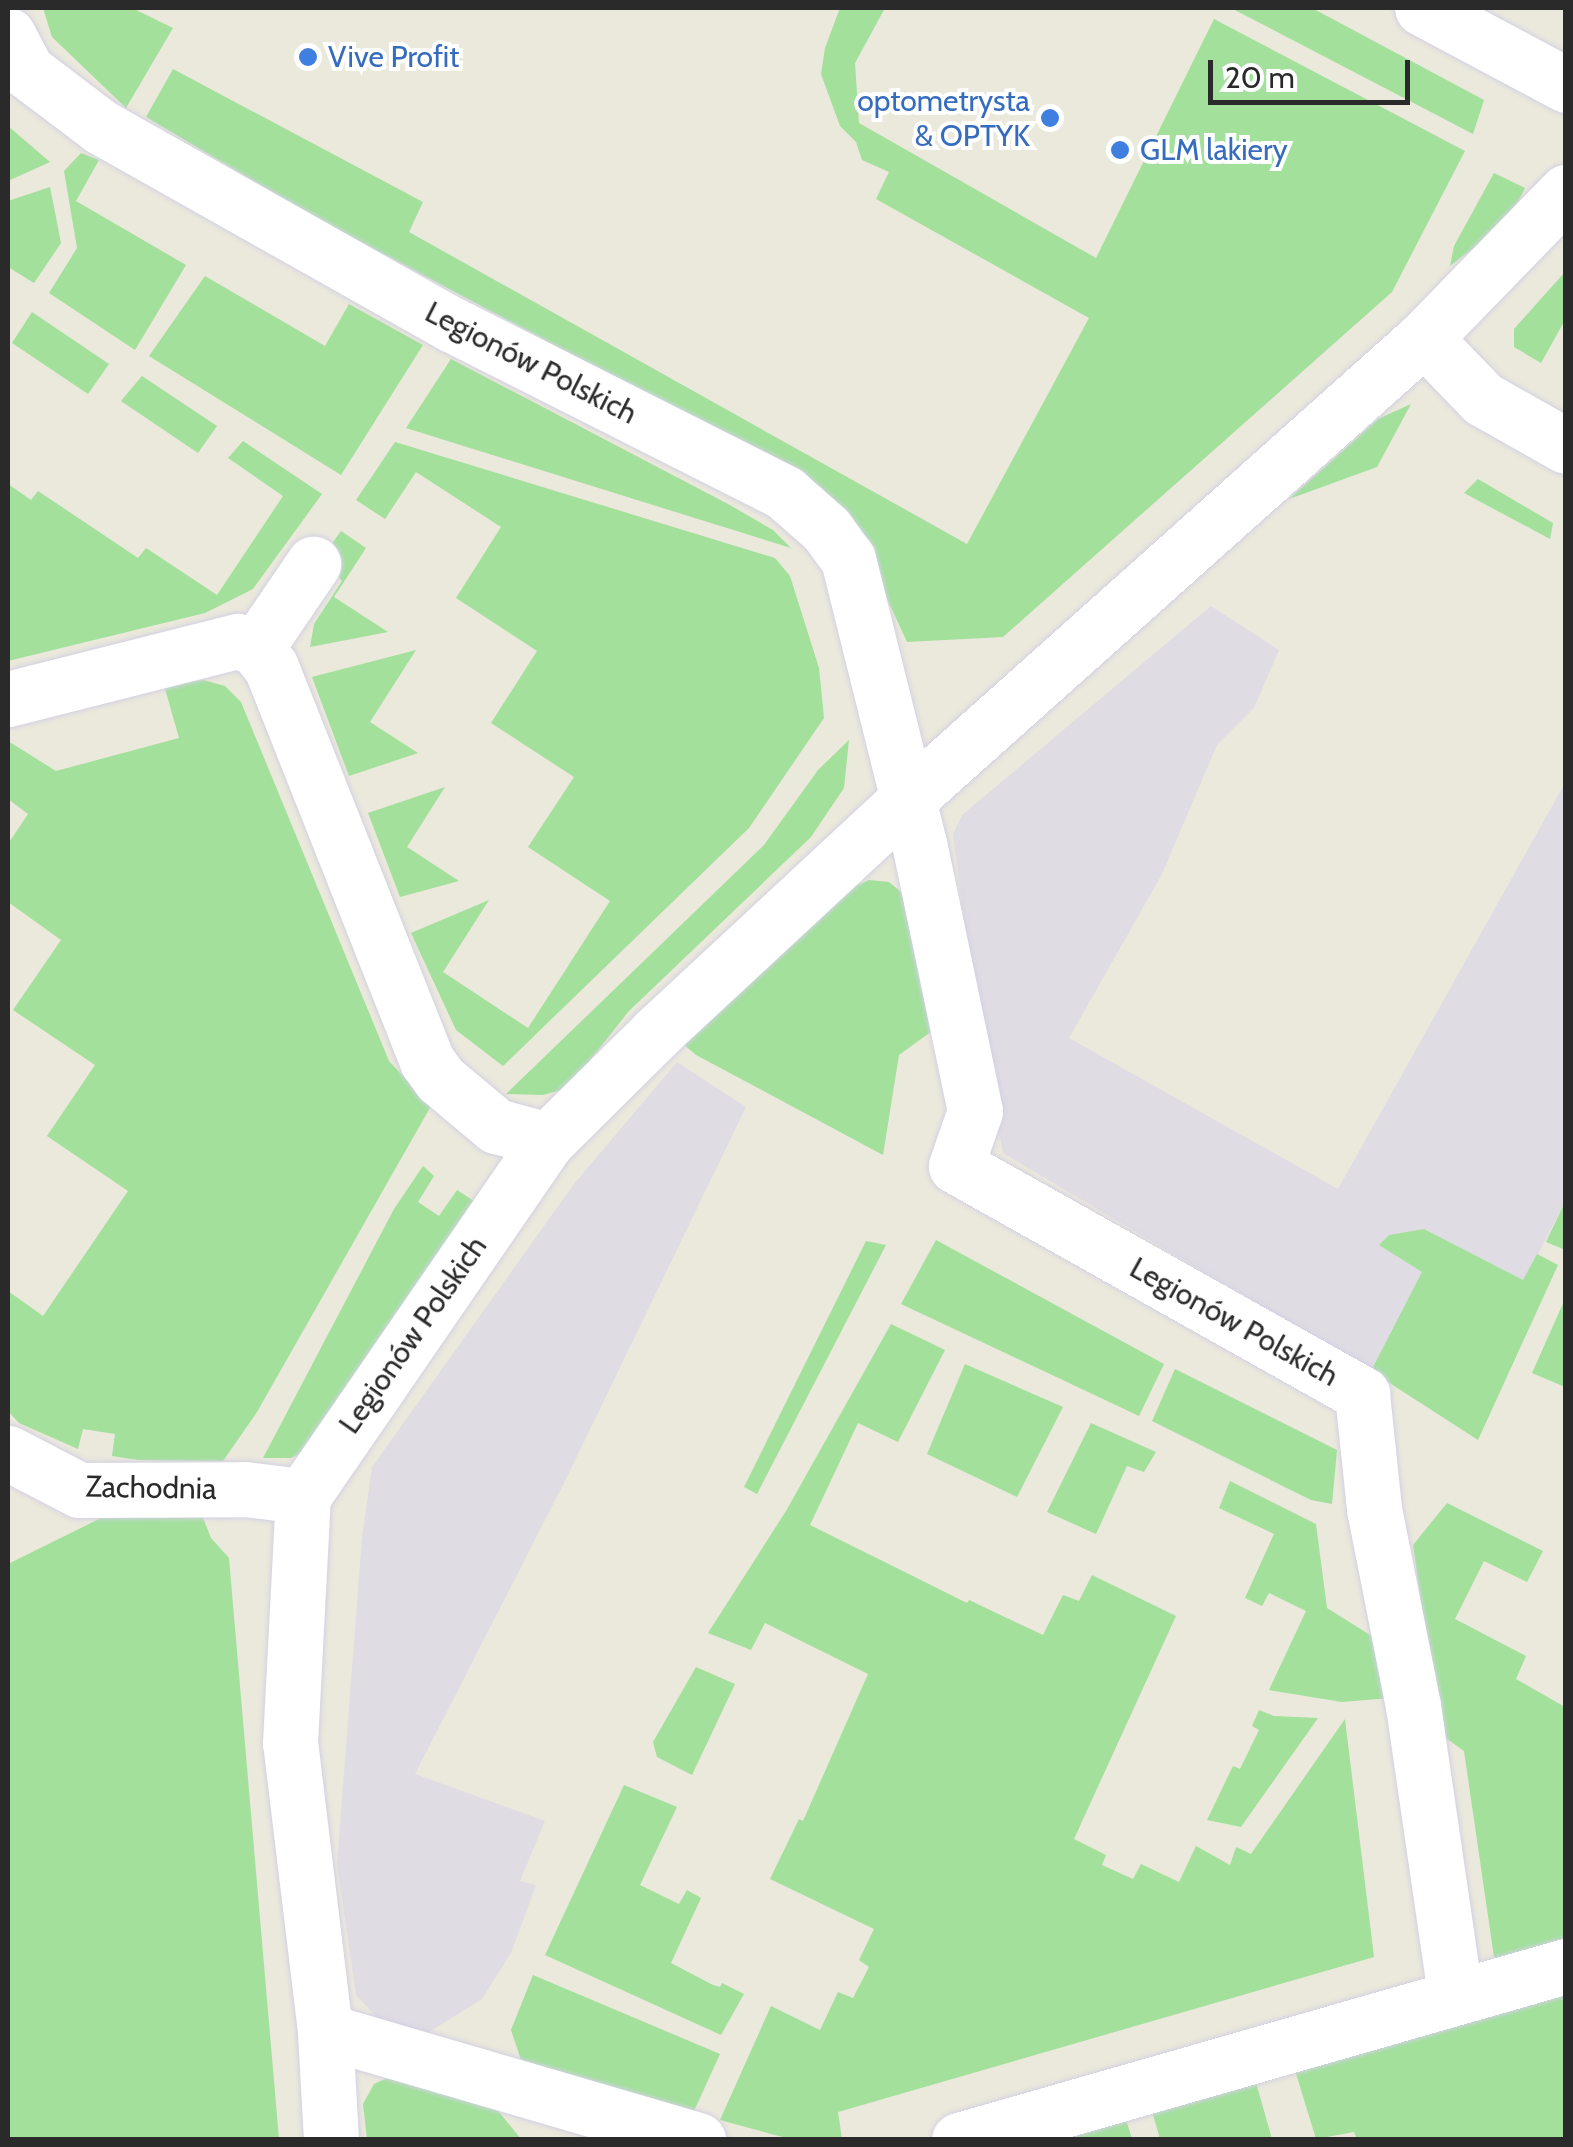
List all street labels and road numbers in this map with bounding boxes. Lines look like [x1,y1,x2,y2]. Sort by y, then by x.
street label: Legionów Polskich [419,294,643,432]
street label: Legionów Polskich [332,1229,494,1441]
street label: Legionów Polskich [1124,1250,1344,1394]
street label: Zachodnia [85,1469,217,1507]

